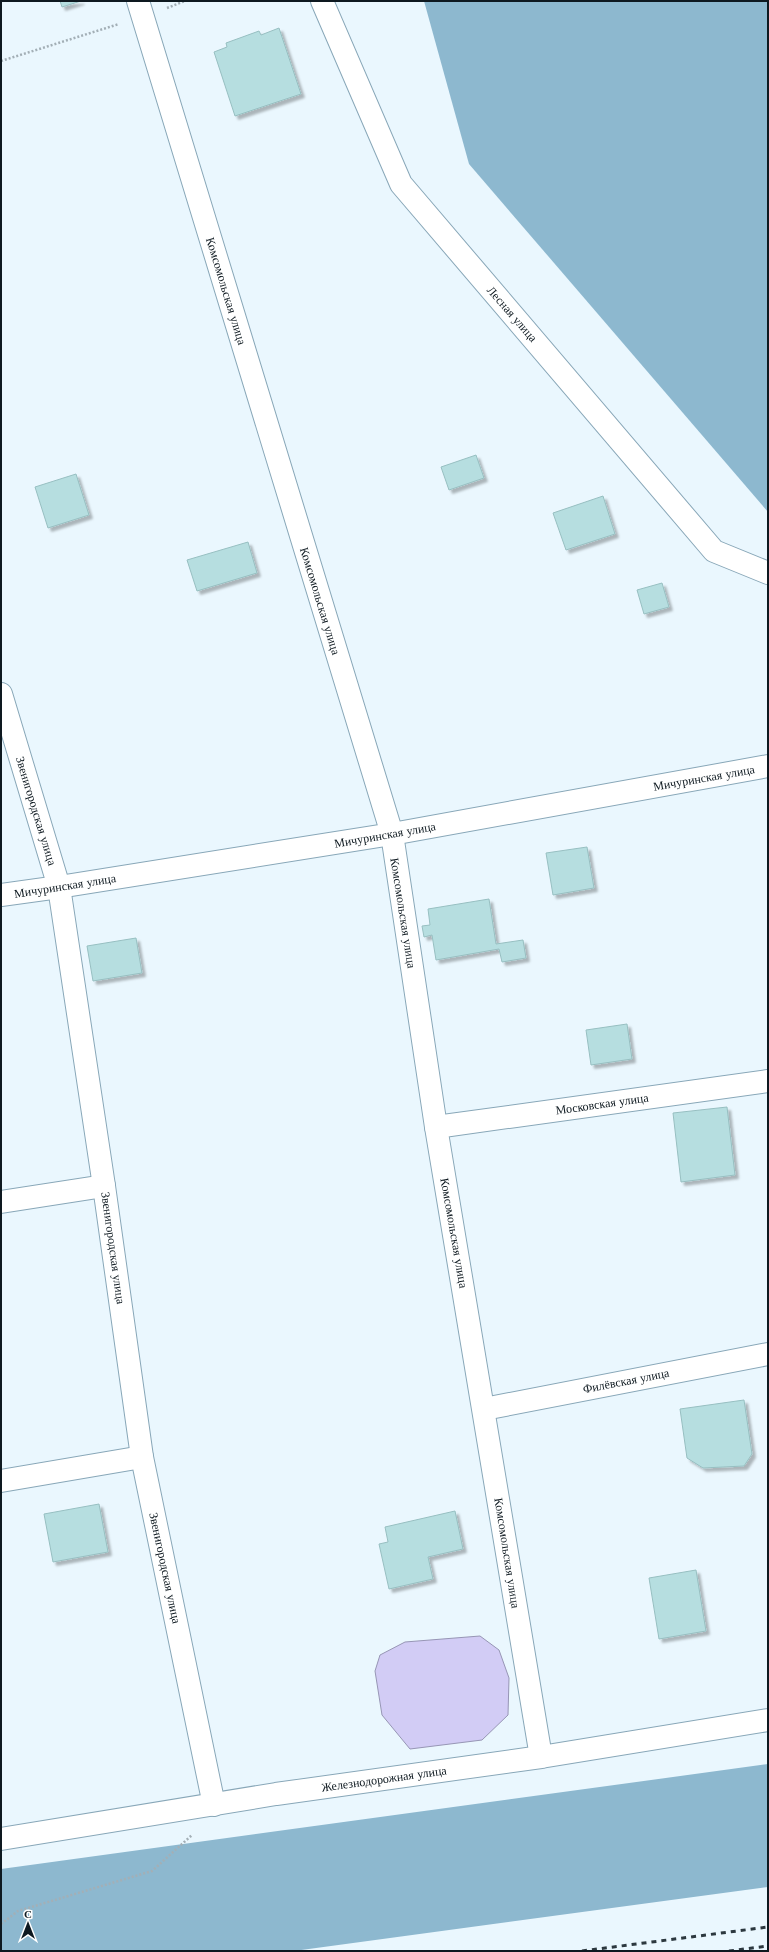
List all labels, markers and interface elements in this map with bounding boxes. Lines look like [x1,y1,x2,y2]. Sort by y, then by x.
street label: Комсомольская улица [203,235,250,347]
street label: Лесная улица [484,283,541,345]
street label: Комсомольская улица [297,545,344,657]
street label: Звенигородская улица [13,755,60,868]
street label: Мичуринская улица [652,761,757,794]
street label: Мичуринская улица [333,818,438,851]
street label: Комсомольская улица [387,857,420,970]
street label: Мичуринская улица [13,870,118,901]
street label: Московская улица [554,1089,650,1117]
street label: Комсомольская улица [437,1177,472,1290]
street label: Звенигородская улица [98,1191,129,1306]
street label: Филёвская улица [581,1365,671,1396]
street label: Комсомольская улица [491,1497,524,1610]
street label: Звенигородская улица [146,1511,185,1625]
street label: Железнодорожная улица [320,1762,448,1795]
north arrow [8,1904,48,1944]
text: С [24,1907,32,1921]

